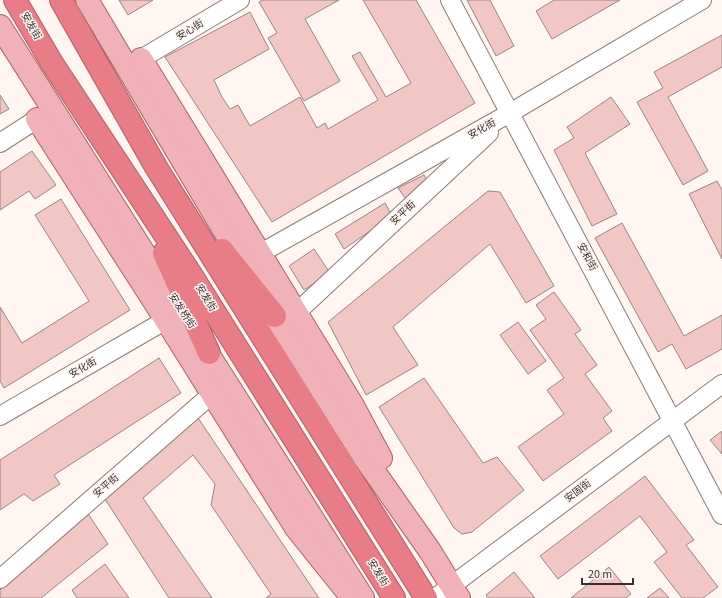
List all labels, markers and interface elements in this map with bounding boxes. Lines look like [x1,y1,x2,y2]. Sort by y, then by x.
street label: 安发街 [17,10,45,42]
street label: 安心街 [174,16,206,44]
street label: 安化街 [465,116,499,142]
street label: 安平街 [387,198,419,228]
street label: 安和街 [574,240,600,274]
street label: 安发街 [192,282,220,314]
street label: 安发桥街 [165,290,199,332]
street label: 安化街 [67,354,99,382]
street label: 安平街 [90,471,122,501]
street label: 安固街 [562,476,594,506]
street label: 安发街 [364,557,392,589]
scale bar [582,560,633,586]
text: 20 m [588,566,612,583]

